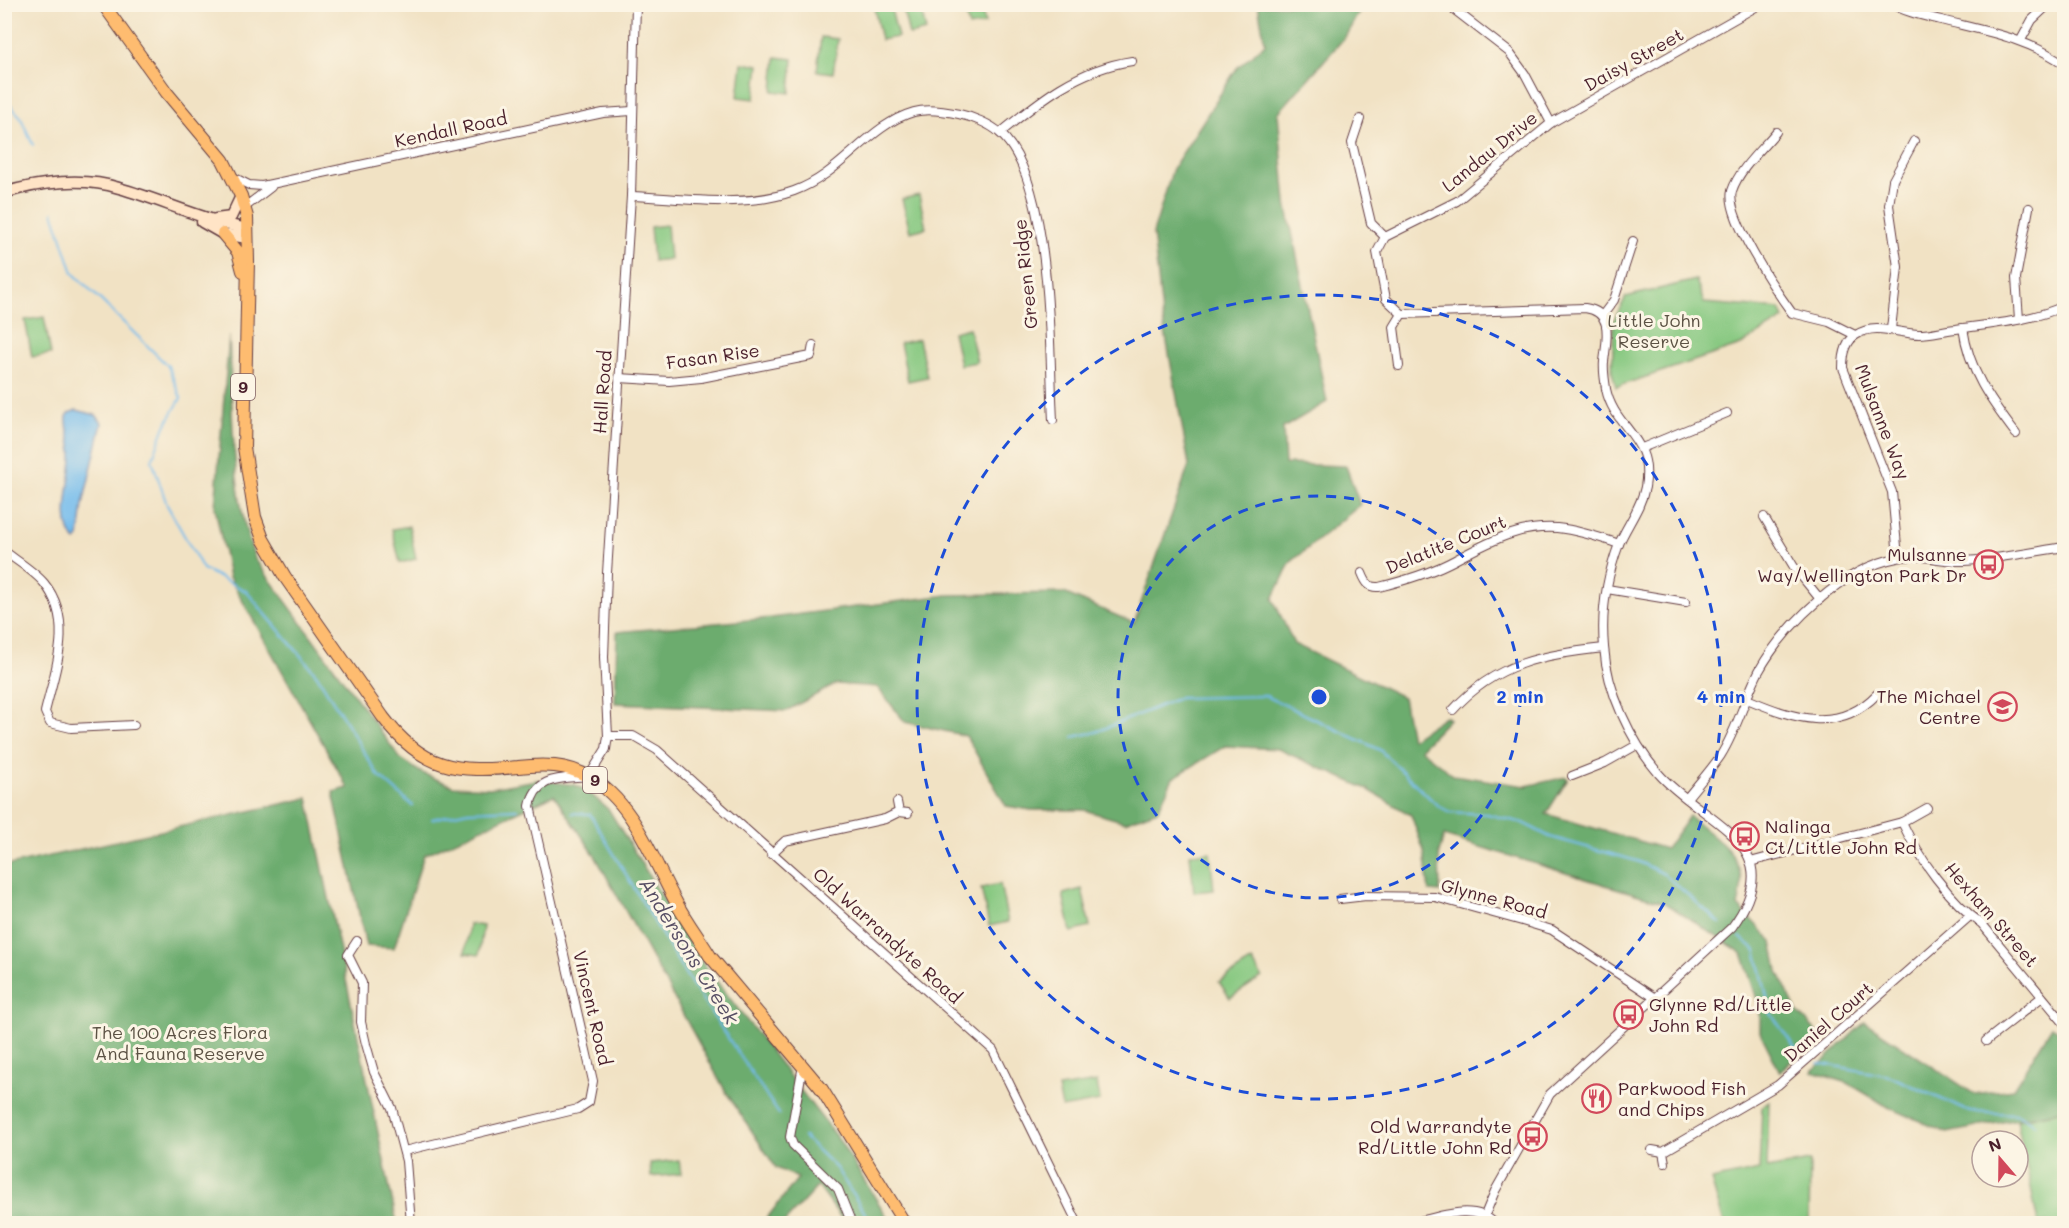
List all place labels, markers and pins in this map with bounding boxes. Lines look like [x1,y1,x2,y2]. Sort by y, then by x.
place label: Mulsanne Way/Wellington Park Dr [1757,542,1967,587]
bus stop icon: Mulsanne Way/Wellington Park Dr [1972,549,2004,581]
place label: The Michael Centre [1876,684,1981,729]
centre of rings [1309,687,1329,707]
school or university icon: The Michael Centre [1986,691,2018,723]
place label: Nalinga Ct/Little John Rd [1765,814,1917,859]
bus stop icon: Nalinga Ct/Little John Rd [1728,821,1760,853]
place label: Glynne Rd/Little John Rd [1649,992,1792,1037]
bus stop icon: Glynne Rd/Little John Rd [1612,999,1644,1031]
place label: Parkwood Fish and Chips [1618,1076,1746,1121]
restaurant icon: Parkwood Fish and Chips [1581,1083,1613,1115]
place label: Old Warrandyte Rd/Little John Rd [1358,1114,1512,1159]
bus stop icon: Old Warrandyte Rd/Little John Rd [1517,1121,1549,1153]

